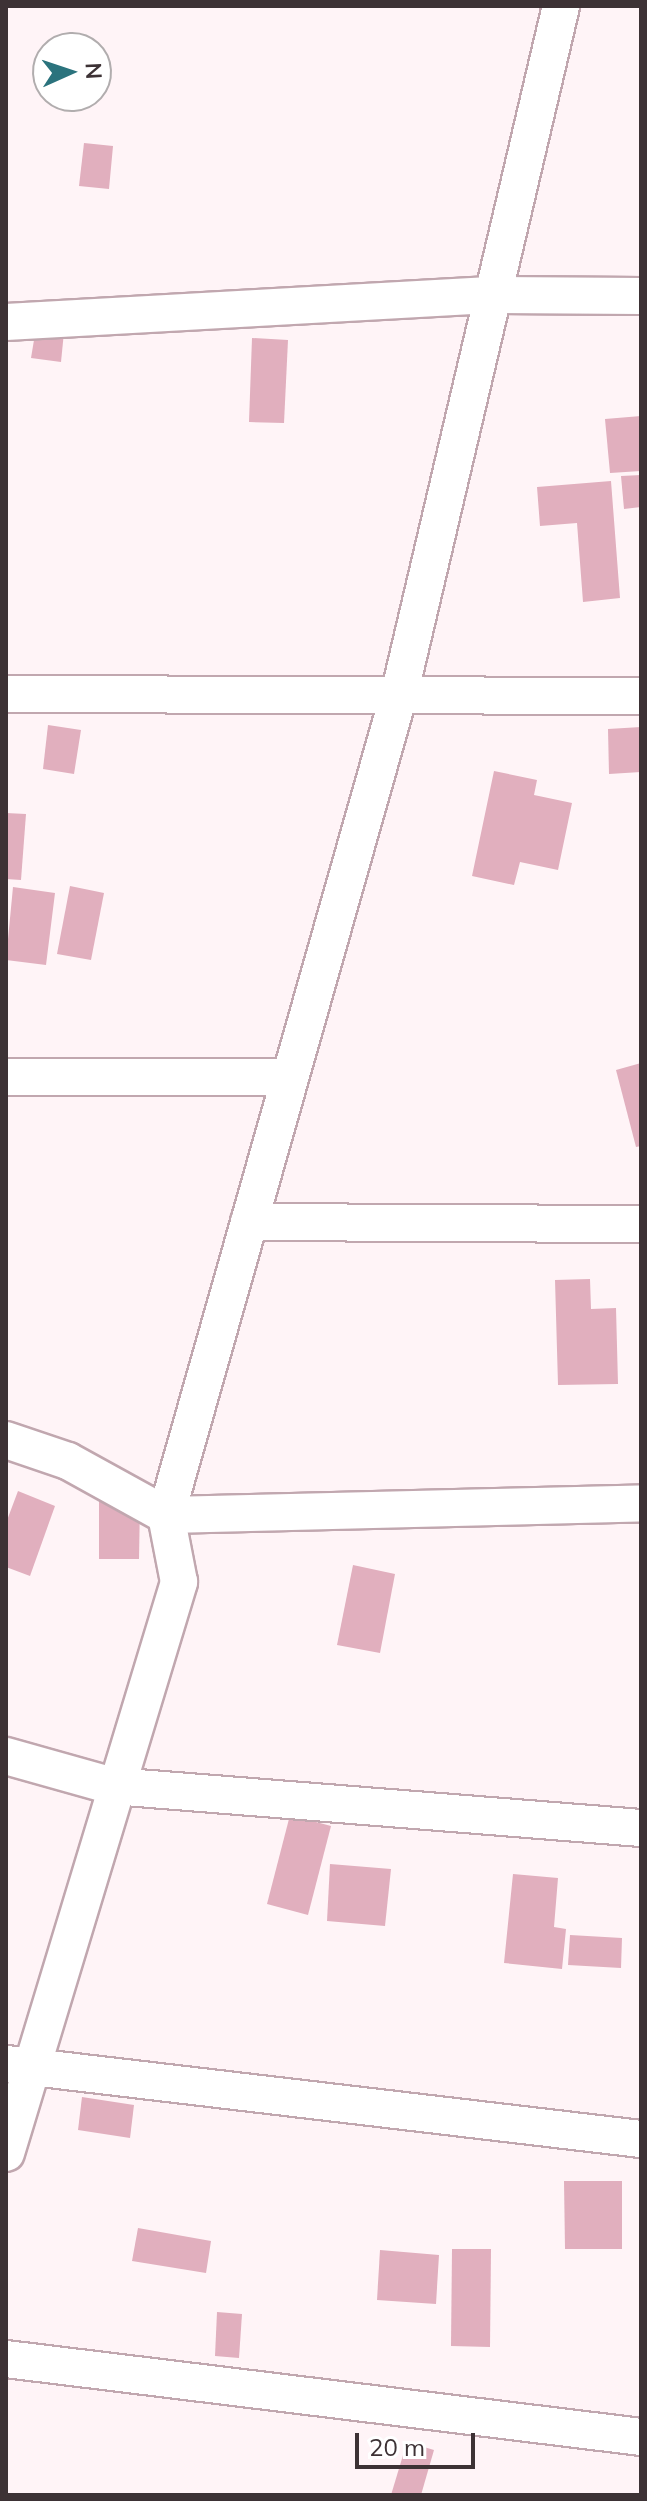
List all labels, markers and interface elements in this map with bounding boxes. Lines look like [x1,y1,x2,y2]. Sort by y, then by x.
north arrow [32,32,112,112]
text: N [80,62,108,80]
scale bar [359,2417,479,2467]
text: 20 m [369,2432,425,2462]

